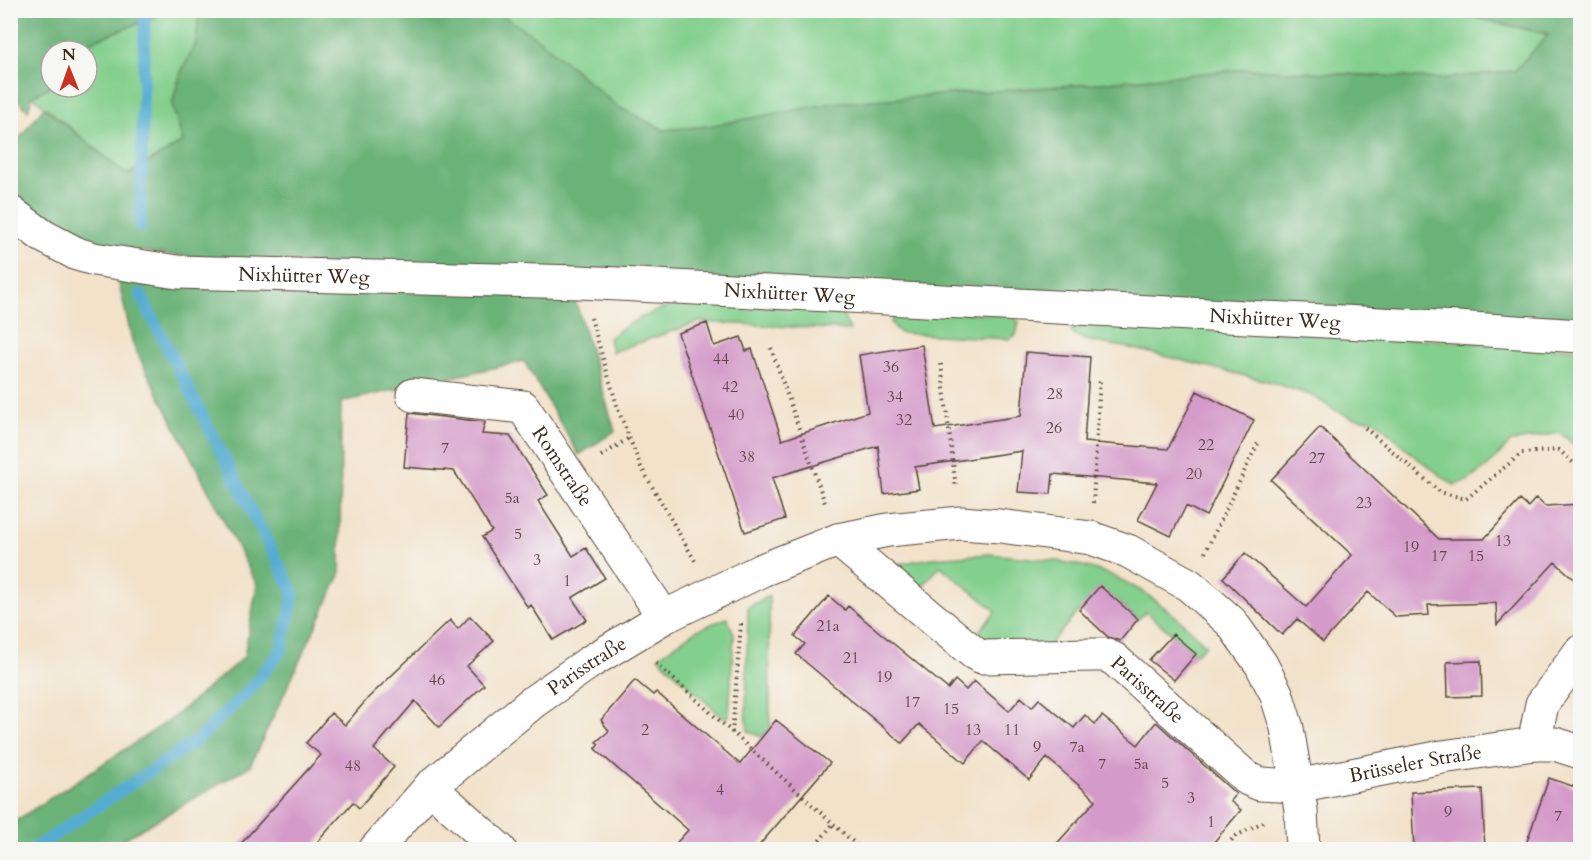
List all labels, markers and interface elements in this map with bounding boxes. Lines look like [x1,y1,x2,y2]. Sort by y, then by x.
north arrow [39,39,99,99]
text: N [62,44,76,66]
street label: Nixhütter Weg [238,260,371,290]
street label: Nixhütter Weg [723,276,857,310]
street label: Nixhütter Weg [1209,302,1342,335]
house number: 44 [713,348,729,370]
house number: 36 [883,356,899,378]
house number: 42 [722,376,738,398]
house number: 28 [1047,383,1063,405]
house number: 34 [887,386,903,408]
house number: 40 [728,404,744,426]
house number: 32 [896,409,912,431]
house number: 26 [1046,417,1062,439]
street label: Romstraße [526,421,600,512]
house number: 22 [1198,434,1214,456]
house number: 7 [441,437,449,459]
house number: 38 [739,446,755,468]
house number: 27 [1309,447,1325,469]
house number: 20 [1186,463,1202,485]
house number: 5a [504,487,520,509]
house number: 23 [1356,492,1372,514]
house number: 5 [514,523,522,545]
house number: 13 [1495,530,1511,552]
house number: 19 [1403,536,1419,558]
house number: 17 [1431,545,1447,567]
house number: 15 [1468,545,1484,567]
house number: 3 [533,549,541,571]
house number: 1 [563,570,571,592]
house number: 21a [816,615,840,637]
street label: Parisstraße [541,630,631,702]
house number: 21 [843,647,859,669]
street label: Parisstraße [1105,649,1190,729]
house number: 19 [876,666,892,688]
house number: 46 [429,669,445,691]
house number: 17 [904,691,920,713]
house number: 15 [943,698,959,720]
house number: 2 [641,719,649,741]
house number: 13 [965,719,981,741]
house number: 11 [1004,719,1020,741]
house number: 9 [1033,736,1041,758]
house number: 7a [1069,736,1085,758]
street label: Brüsseler Straße [1346,738,1483,789]
house number: 7 [1098,753,1106,775]
house number: 5a [1133,753,1149,775]
house number: 48 [345,755,361,777]
house number: 5 [1161,772,1169,794]
house number: 4 [716,779,724,801]
house number: 3 [1187,787,1195,809]
house number: 9 [1444,801,1452,823]
house number: 7 [1554,805,1562,827]
house number: 1 [1207,811,1215,833]

